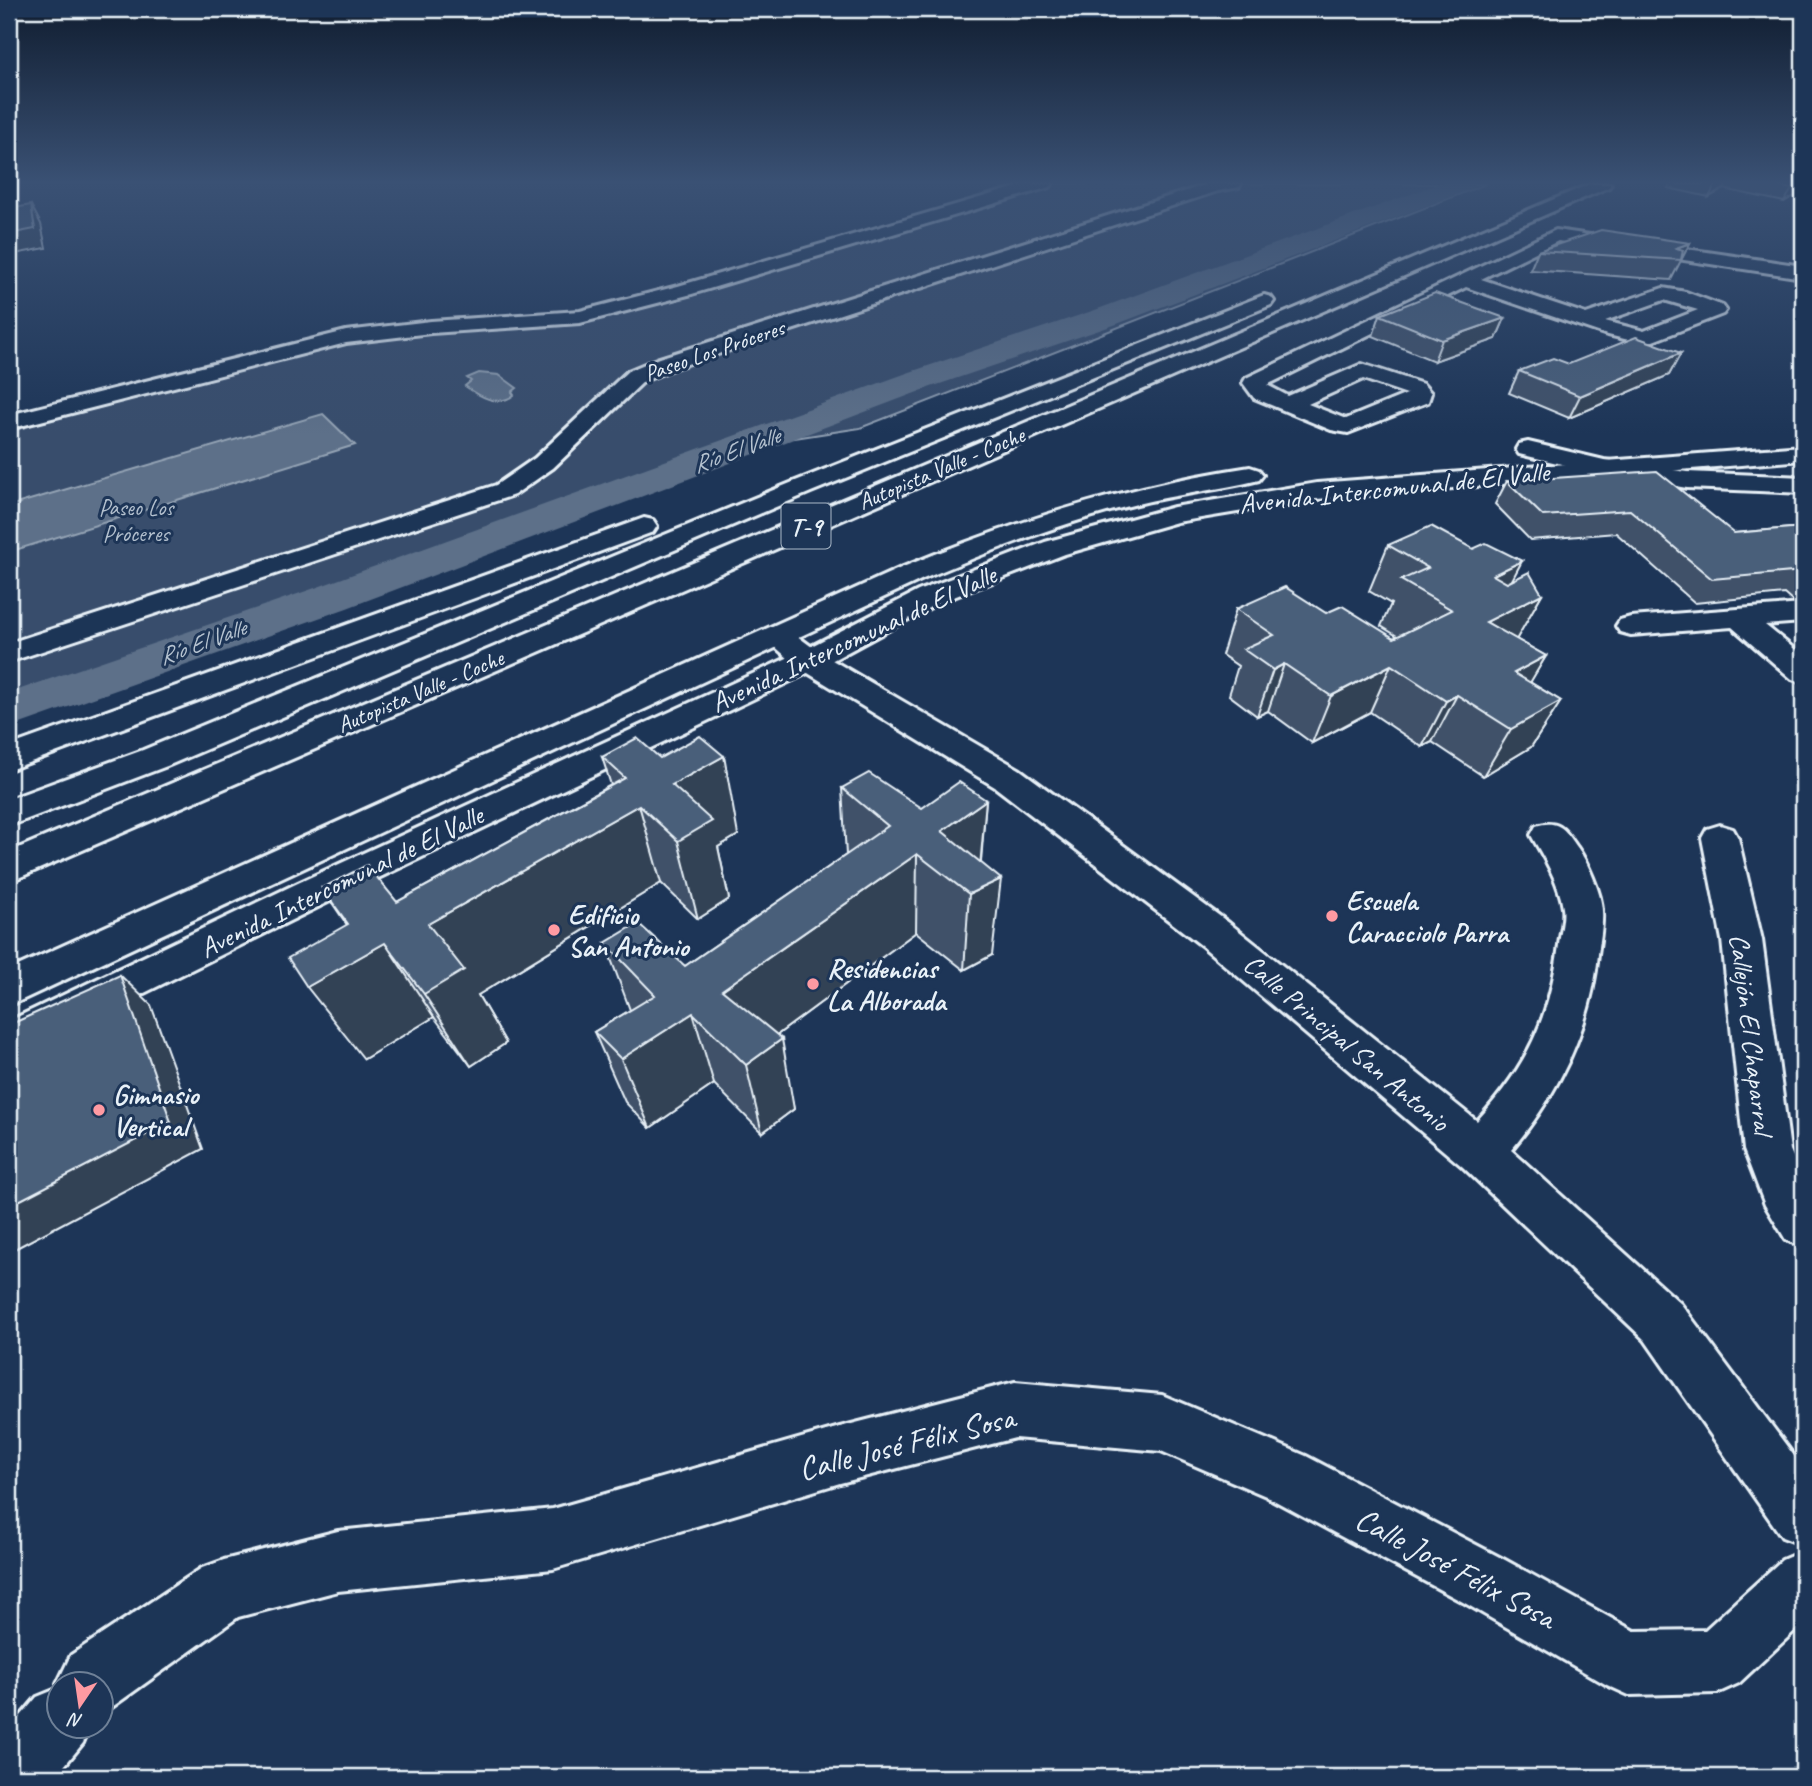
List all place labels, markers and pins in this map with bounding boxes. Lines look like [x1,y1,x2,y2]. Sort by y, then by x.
place label: Escuela Caracciolo Parra [1346,883,1511,950]
place label: Edificio San Antonio [568,897,691,964]
marker: Escuela Caracciolo Parra [1324,908,1340,924]
marker: Edificio San Antonio [546,922,562,938]
place label: Residencias La Alborada [827,951,948,1018]
marker: Residencias La Alborada [805,976,821,992]
place label: Gimnasio Vertical [113,1077,200,1144]
marker: Gimnasio Vertical [91,1102,107,1118]

